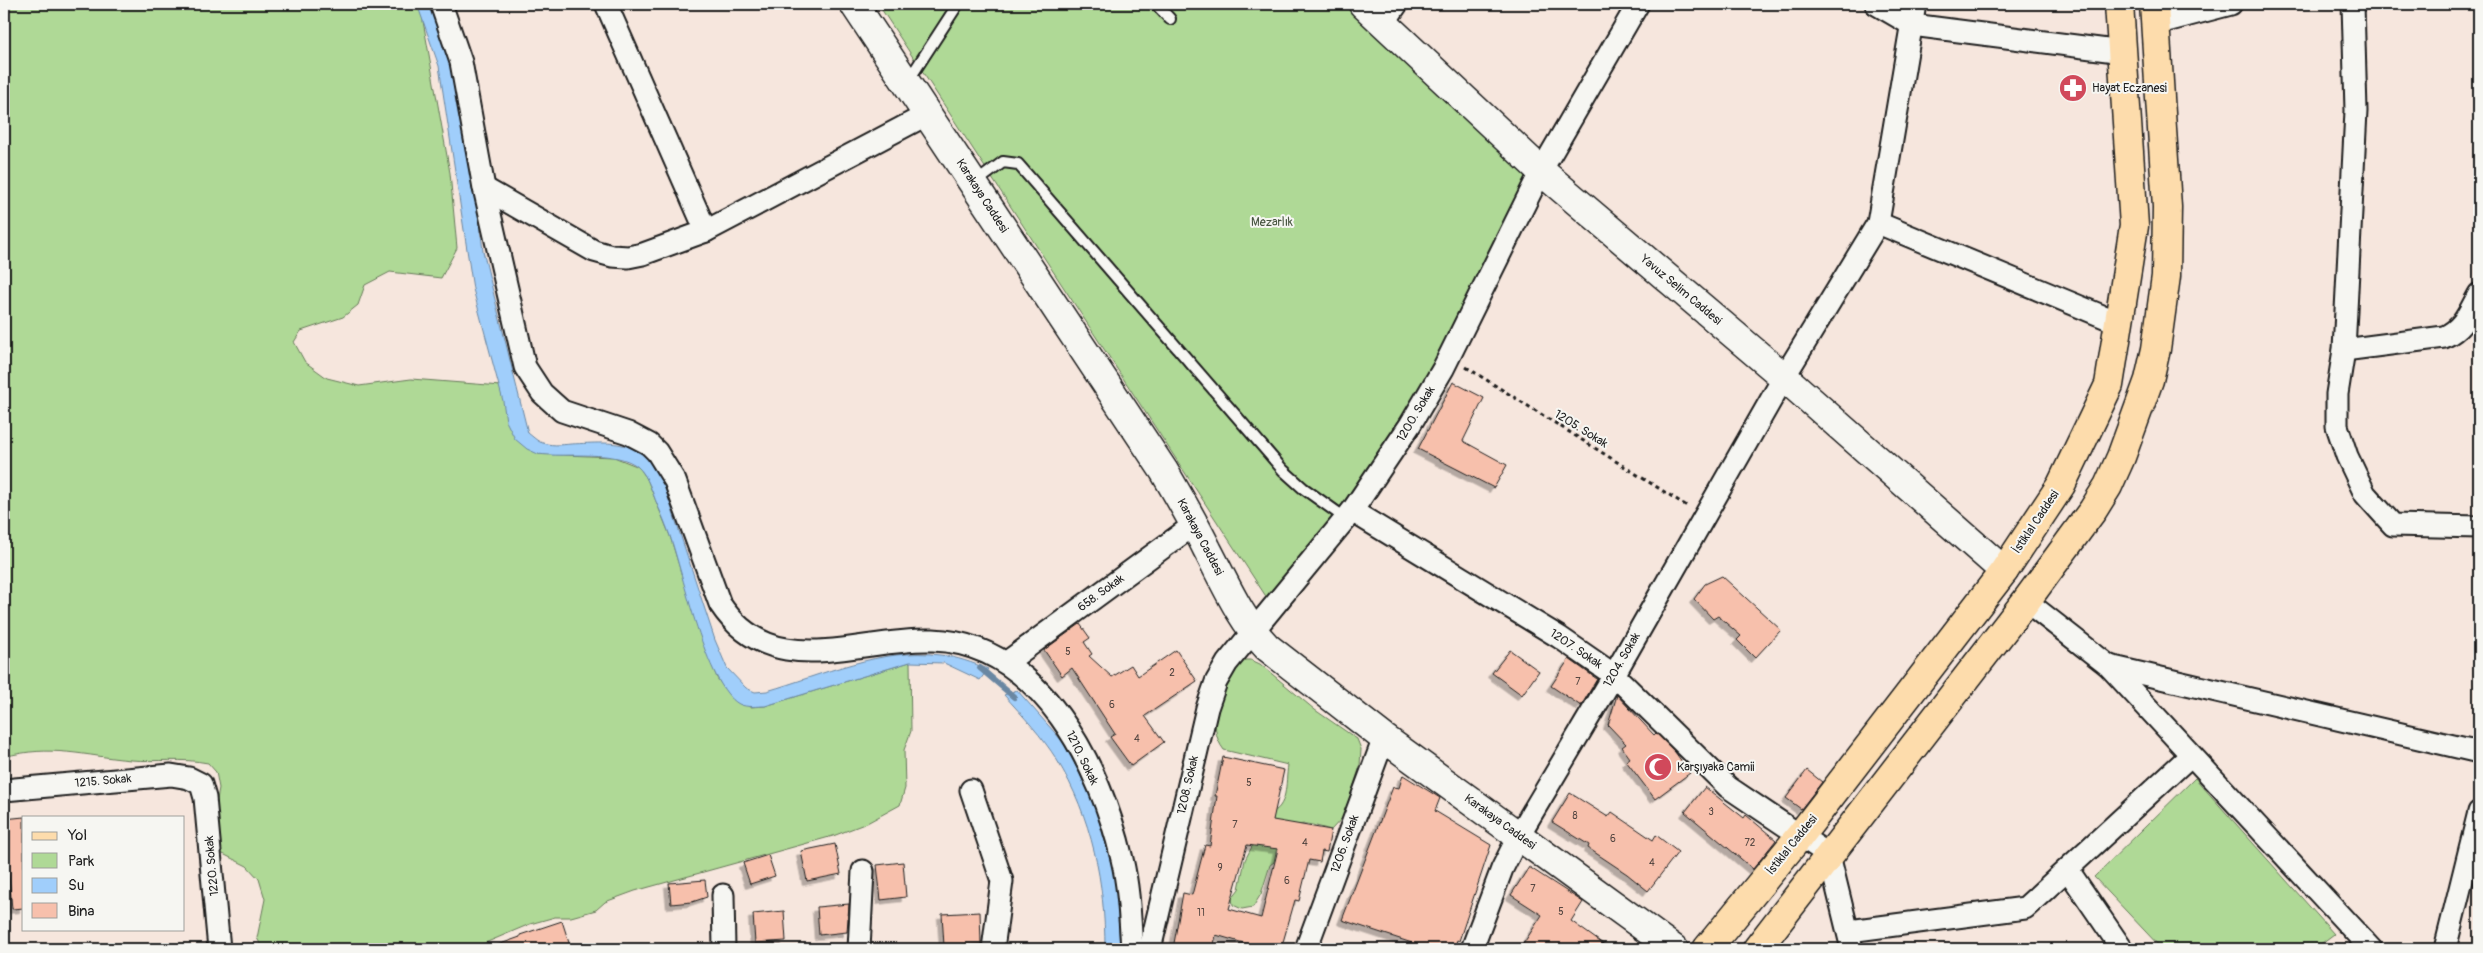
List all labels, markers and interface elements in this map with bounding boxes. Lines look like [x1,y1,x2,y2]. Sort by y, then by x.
pharmacy icon: Hayat Eczanesi [2058,73,2088,103]
place label: Hayat Eczanesi [2092,81,2167,96]
street label: Karakaya Caddesi [953,156,1011,236]
park label: Mezarlık [1251,215,1293,230]
street label: Yavuz Selim Caddesi [1637,251,1725,328]
street label: 1200. Sokak [1394,384,1438,444]
street label: 1205. Sokak [1551,407,1611,451]
street label: İstiklal Caddesi [2009,487,2063,556]
street label: Karakaya Caddesi [1173,496,1227,578]
street label: 658. Sokak [1075,571,1127,615]
street label: 1207. Sokak [1547,626,1605,672]
street label: 1204. Sokak [1600,630,1644,690]
house number: 5 [1065,646,1071,658]
house number: 2 [1169,667,1175,679]
house number: 7 [1575,676,1581,688]
house number: 6 [1109,699,1115,711]
street label: 1210. Sokak [1062,728,1102,788]
house number: 4 [1134,733,1140,745]
mosque icon: Karşıyaka Camii [1643,752,1673,782]
street label: 1208. Sokak [1174,754,1202,816]
place label: Karşıyaka Camii [1677,760,1755,775]
street label: 1215. Sokak [74,771,132,791]
house number: 5 [1246,777,1252,789]
street label: Karakaya Caddesi [1461,791,1539,853]
house number: 3 [1708,806,1714,818]
house number: 8 [1572,810,1578,822]
street label: İstiklal Caddesi [1762,811,1821,878]
street label: 1206. Sokak [1328,813,1362,875]
legend [22,816,185,930]
house number: 7 [1232,819,1238,831]
text: Yol [67,826,87,845]
house number: 6 [1610,833,1616,845]
street label: 1220. Sokak [202,835,222,897]
house number: 4 [1302,837,1308,849]
house number: 72 [1745,837,1756,849]
text: Park [68,852,95,871]
house number: 4 [1649,857,1655,869]
house number: 9 [1217,862,1223,874]
house number: 6 [1284,875,1290,887]
text: Su [68,876,84,895]
house number: 7 [1530,883,1536,895]
text: Bina [68,902,95,921]
house number: 5 [1558,906,1564,918]
house number: 11 [1197,907,1205,919]

